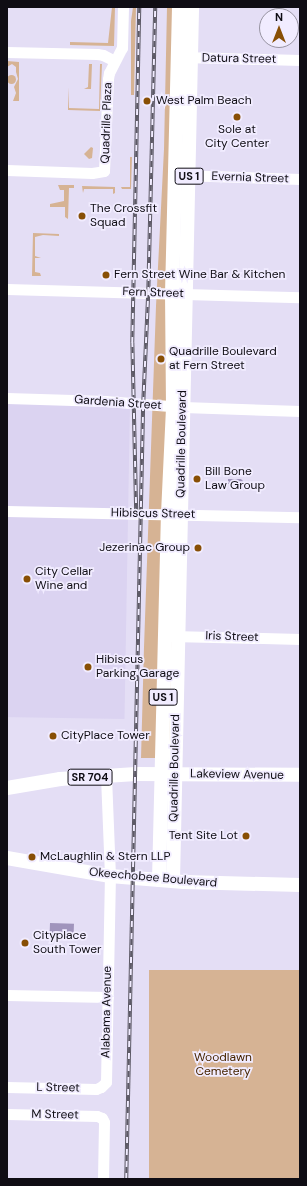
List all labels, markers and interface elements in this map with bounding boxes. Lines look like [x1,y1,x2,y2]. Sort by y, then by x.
north arrow [259,8,299,48]
text: N [275,10,283,24]
street label: Datura Street [202,51,276,67]
street label: Quadrille Plaza [98,82,116,164]
place label: West Palm Beach [156,94,252,108]
marker: West Palm Beach [141,95,153,107]
marker: Sole at City Center [232,112,242,122]
place label: Sole at City Center [205,123,269,151]
road number: US 1 [174,167,204,185]
street label: Evernia Street [211,169,289,187]
place label: The Crossfit Squad [90,202,157,230]
marker: The Crossfit Squad [77,211,87,221]
place label: Fern Street Wine Bar & Kitchen [114,268,285,282]
marker: Fern Street Wine Bar & Kitchen [101,270,111,280]
street label: Fern Street [122,285,184,301]
place label: Quadrille Boulevard at Fern Street [169,345,277,373]
marker: Quadrille Boulevard at Fern Street [156,354,166,364]
street label: Quadrille Boulevard [174,390,190,498]
street label: Gardenia Street [74,393,162,413]
place label: Bill Bone Law Group [205,465,265,493]
marker: Bill Bone Law Group [192,474,202,484]
street label: Hibiscus Street [111,506,195,522]
place label: Jezerinac Group [99,541,190,555]
marker: Jezerinac Group [193,543,203,553]
place label: City Cellar Wine and [35,565,93,593]
marker: City Cellar Wine and [22,574,32,584]
street label: Iris Street [205,629,259,645]
place label: Hibiscus Parking Garage [96,653,179,681]
marker: Hibiscus Parking Garage [83,662,93,672]
road number: US 1 [148,688,178,706]
street label: Quadrille Boulevard [167,714,183,822]
place label: CityPlace Tower [61,729,150,743]
marker: CityPlace Tower [48,731,58,741]
street label: Lakeview Avenue [190,767,284,783]
road number: SR 704 [67,768,113,786]
place label: Tent Site Lot [169,829,238,843]
marker: Tent Site Lot [241,831,251,841]
place label: McLaughlin & Stern LLP [40,850,170,864]
marker: McLaughlin & Stern LLP [27,852,37,862]
street label: Okeechobee Boulevard [88,865,218,891]
place label: Cityplace South Tower [33,929,101,957]
marker: Cityplace South Tower [20,938,30,948]
street label: Alabama Avenue [99,966,115,1058]
park label: Woodlawn Cemetery [194,1051,252,1079]
street label: L Street [36,1080,80,1096]
street label: M Street [31,1107,79,1123]

